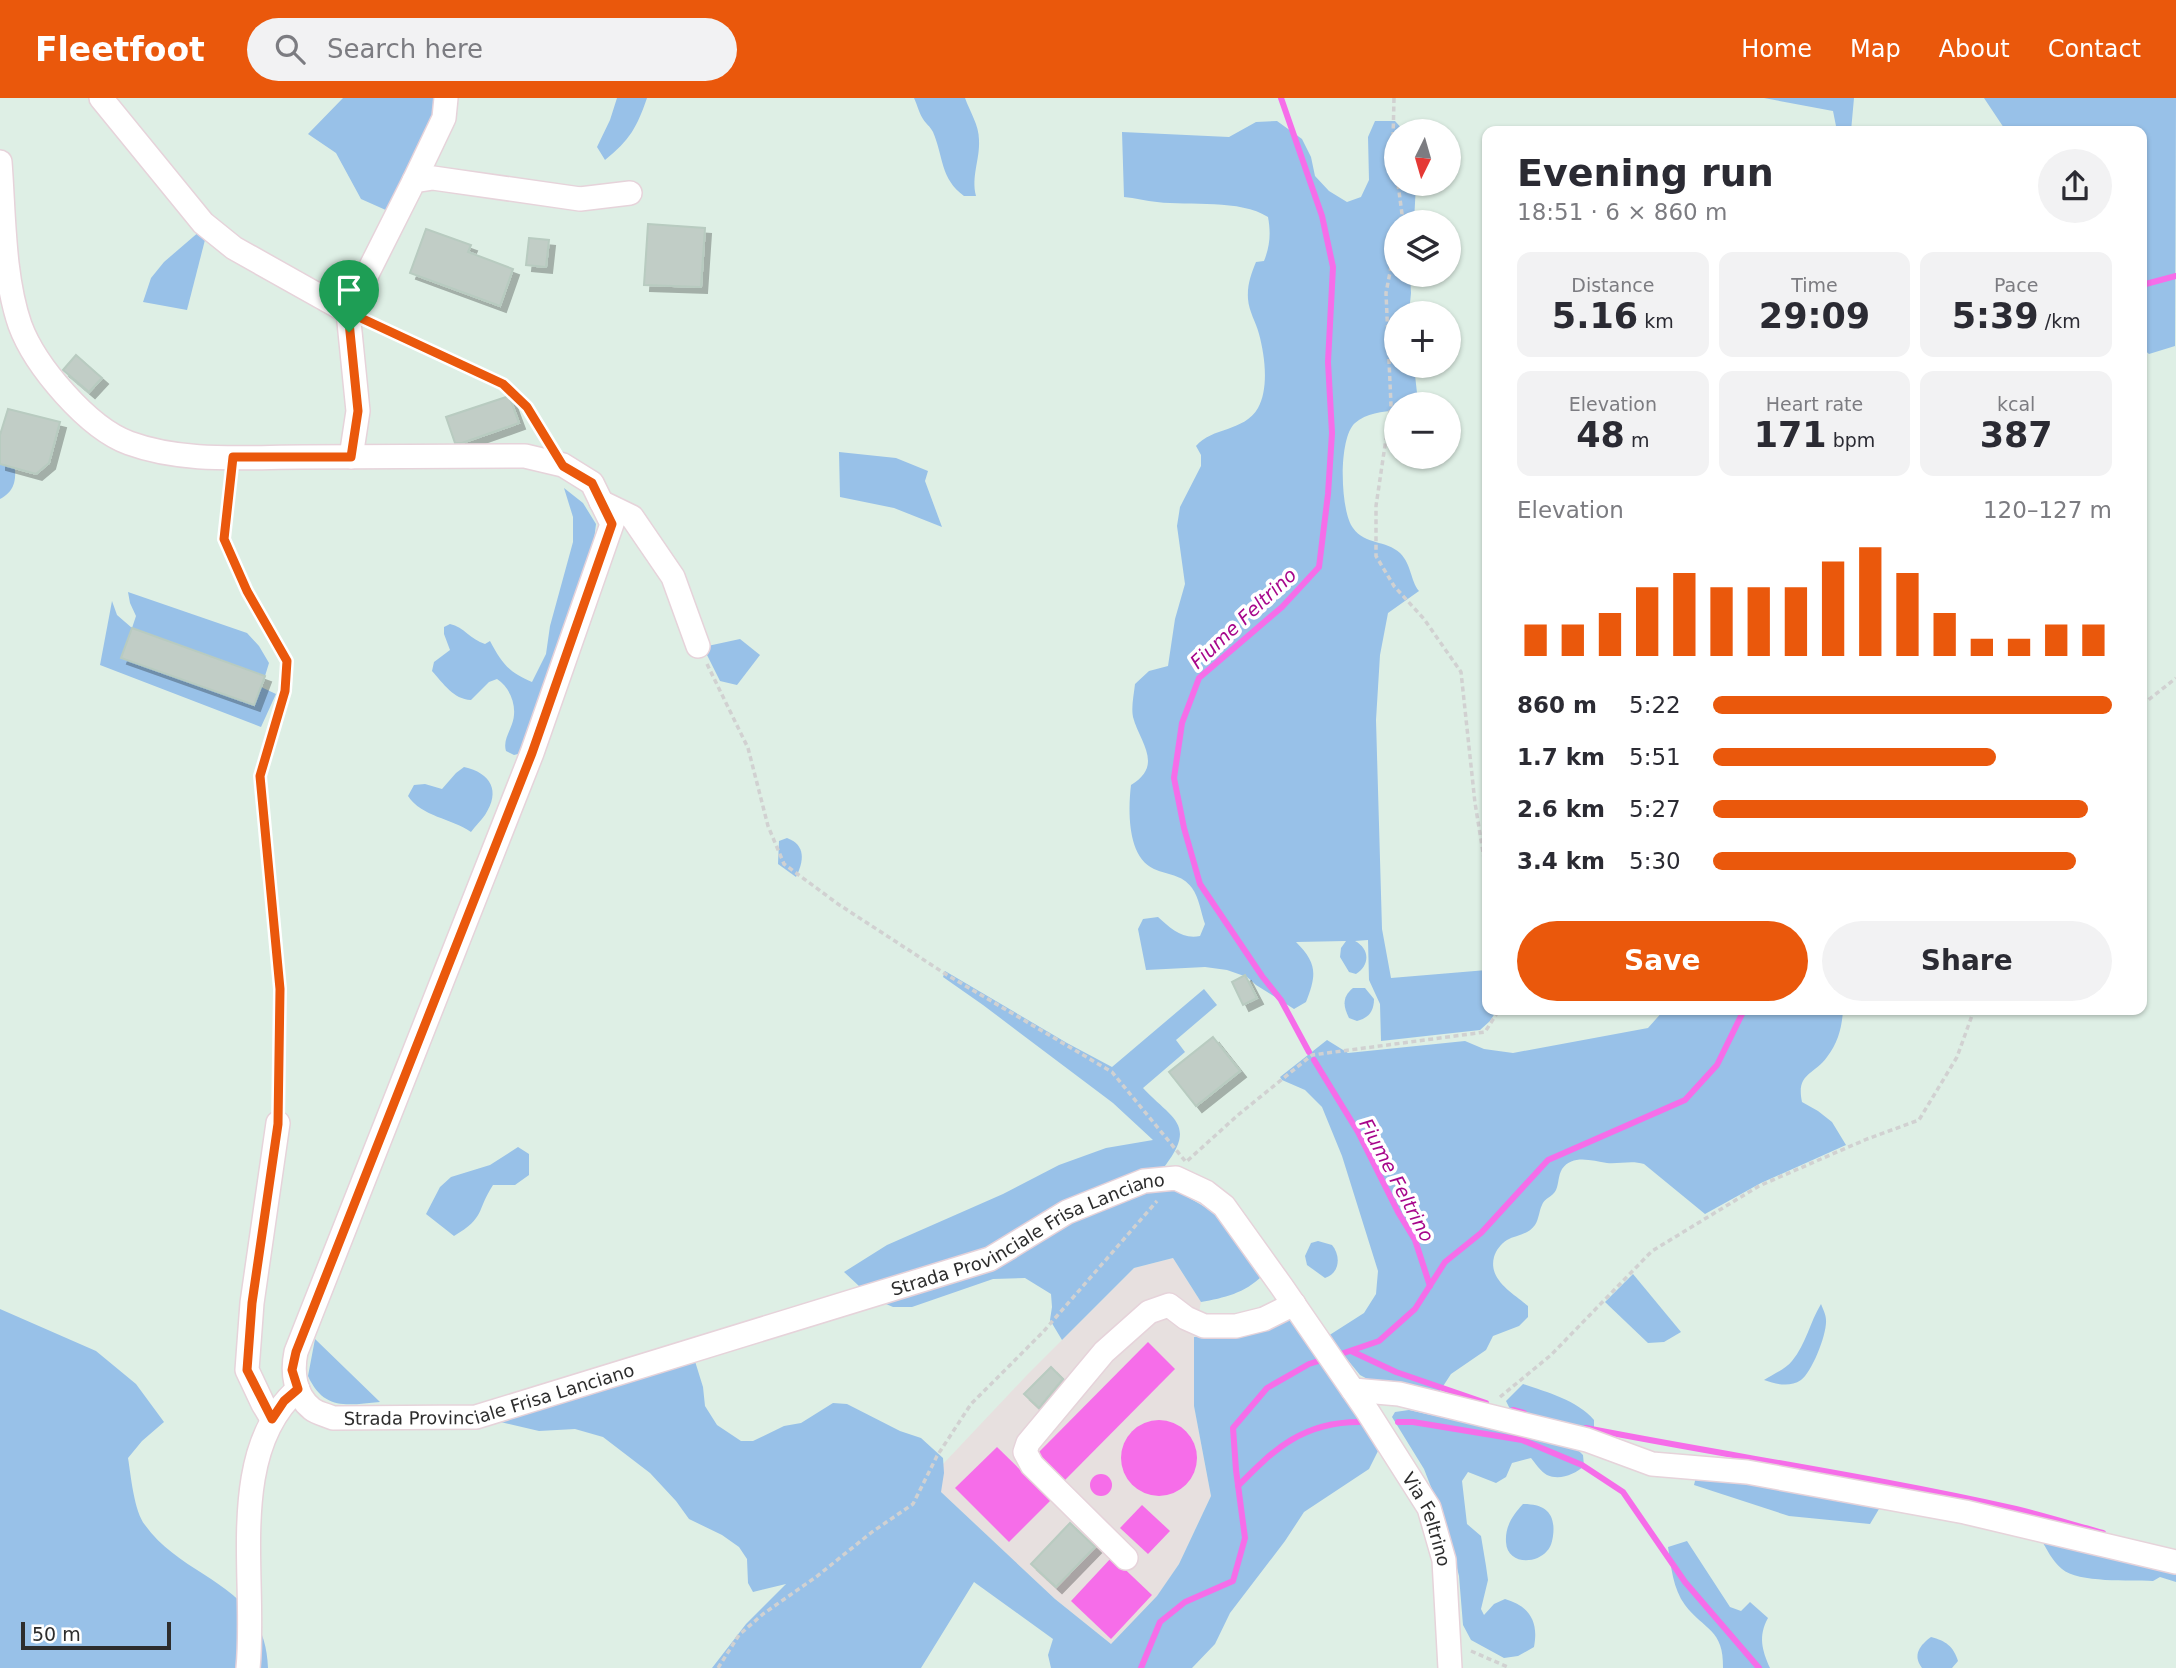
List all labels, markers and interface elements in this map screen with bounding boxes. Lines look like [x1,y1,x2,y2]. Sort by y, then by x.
search box [247,18,737,81]
text: Fleetfoot [35,30,205,69]
icon: search [271,30,309,68]
text: Search here [327,34,483,64]
text: Home [1741,35,1812,63]
text: Map [1850,35,1901,63]
text: About [1939,35,2010,63]
text: Contact [2048,35,2141,63]
north arrow [1384,119,1461,196]
map controls [1384,119,1461,469]
button: share [2038,149,2112,223]
text: Evening run [1517,151,1774,195]
text: 18:51 · 6 × 860 m [1517,199,1727,225]
button: layers [1384,210,1461,287]
pin [319,260,379,332]
icon: arrive [330,271,368,309]
text: Distance [1571,274,1654,296]
text: Time [1791,274,1838,296]
text: Pace [1994,274,2038,296]
text: 5.16 [1552,296,1638,336]
text: 29:09 [1759,296,1870,336]
text: 5:39 [1952,296,2039,336]
button: + [1384,301,1461,378]
text: km [1638,310,1674,332]
text: /km [2039,310,2081,332]
button: − [1384,392,1461,469]
text: Elevation [1569,393,1657,415]
text: Heart rate [1766,393,1863,415]
text: kcal [1997,393,2035,415]
text: 48 [1576,415,1625,455]
text: 171 [1754,415,1827,455]
text: 387 [1980,415,2053,455]
text: m [1625,429,1649,451]
text: bpm [1827,429,1875,451]
text: Elevation [1517,497,1624,523]
text: 120–127 m [1983,497,2112,523]
water label: Fiume Feltrino [1186,563,1300,673]
text: 860 m [1517,692,1597,718]
text: 5:22 [1629,692,1681,718]
text: 1.7 km [1517,744,1605,770]
text: 5:51 [1629,744,1681,770]
text: 2.6 km [1517,796,1605,822]
text: 5:27 [1629,796,1681,822]
text: 3.4 km [1517,848,1605,874]
text: 5:30 [1629,848,1681,874]
button: Save [1517,921,1808,1001]
button: Share [1822,921,2112,1001]
water label: Fiume Feltrino [1355,1115,1439,1245]
street label: Strada Provinciale Frisa Lanciano [888,1169,1166,1299]
street label: Strada Provinciale Frisa Lanciano [344,1359,637,1428]
street label: Via Feltrino [1398,1468,1455,1567]
scale bar [21,1619,172,1651]
text: 50 m [32,1623,81,1645]

